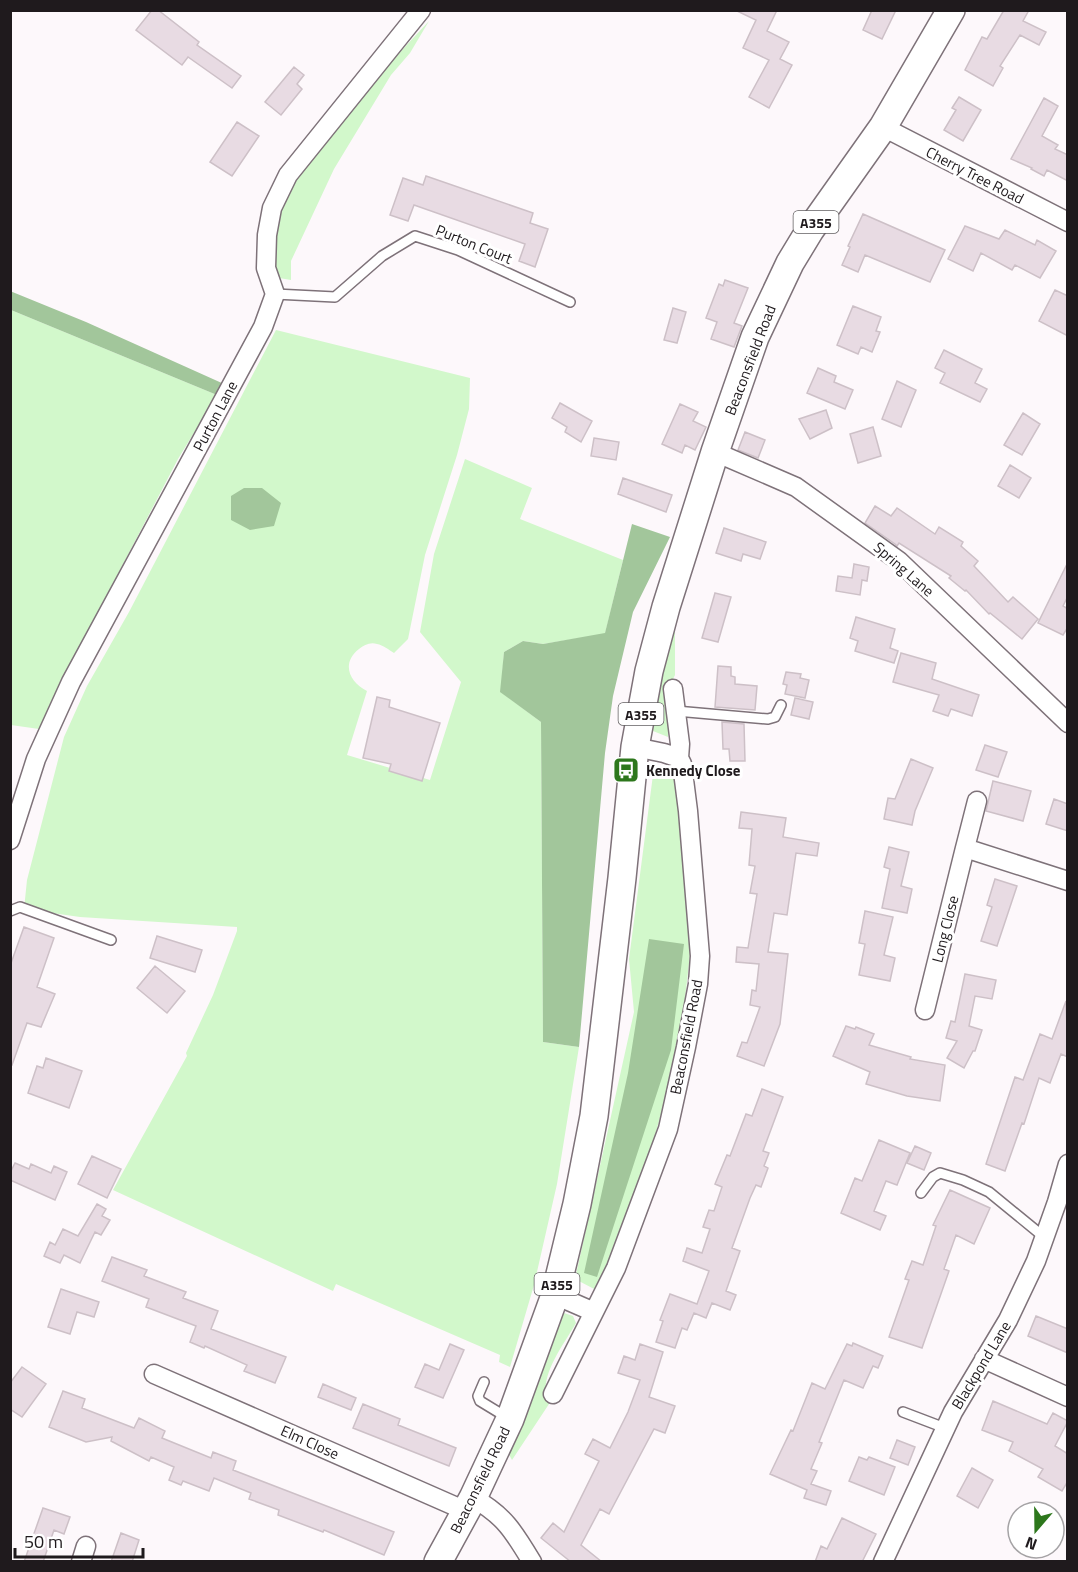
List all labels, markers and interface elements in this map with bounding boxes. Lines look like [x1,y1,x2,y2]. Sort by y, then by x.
street label: Cherry Tree Road [922,140,1028,210]
road number: A355 [794,211,838,233]
street label: Purton Court [432,218,517,270]
street label: Beaconsfield Road [718,301,782,419]
street label: Purton Lane [187,377,243,455]
street label: Spring Lane [869,536,939,602]
road number: A355 [618,703,664,725]
bus stop icon: Kennedy Close [611,755,641,785]
place label: Kennedy Close [646,759,741,782]
street label: Long Close [926,893,964,965]
street label: Beaconsfield Road [664,978,708,1096]
road number: A355 [534,1273,580,1295]
street label: Blackpond Lane [946,1316,1016,1414]
street label: Elm Close [277,1419,343,1465]
street label: Beaconsfield Road [444,1422,516,1538]
north arrow [1006,1500,1066,1560]
scale bar [15,1521,142,1559]
text: 50 m [24,1528,63,1555]
text: N [1022,1531,1040,1557]

